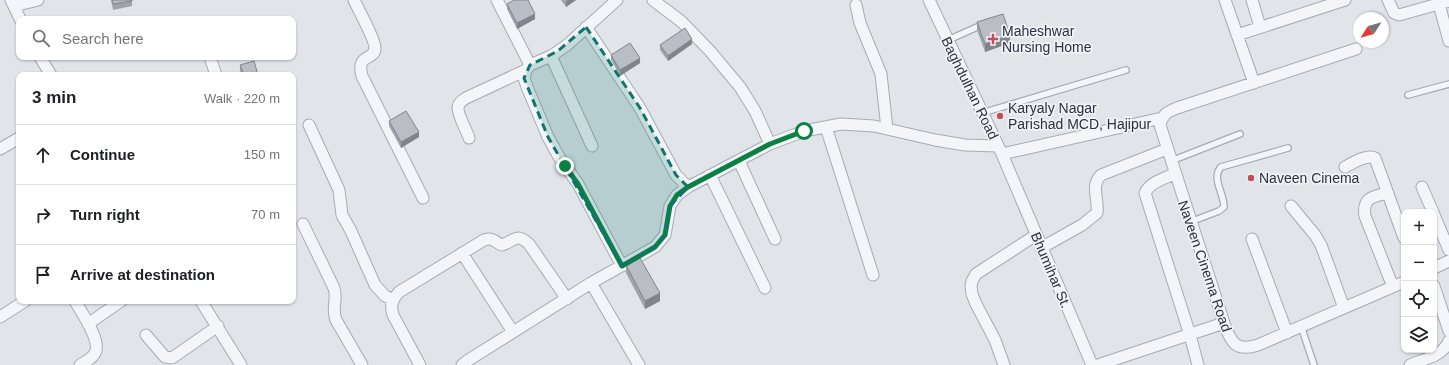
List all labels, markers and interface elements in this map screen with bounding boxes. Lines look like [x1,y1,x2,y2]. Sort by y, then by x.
north arrow [1353,12,1389,48]
search box [16,16,296,60]
place label: Maheshwar Nursing Home [1002,23,1092,55]
icon: search [30,27,52,49]
text: Search here [62,30,144,47]
marker: Maheshwar Nursing Home [987,33,999,45]
street label: Baghdulhan Road [938,34,1002,142]
text: 3 min [32,88,76,107]
text: Walk · 220 m [204,91,280,106]
place label: Karyaly Nagar Parishad MCD, Hajipur [1008,100,1151,132]
marker: Karyaly Nagar Parishad MCD, Hajipur [995,111,1005,121]
route start [795,122,813,140]
icon: ahead [32,144,54,166]
text: Continue [70,146,135,163]
text: 150 m [244,147,280,162]
route end [556,157,574,175]
place label: Naveen Cinema [1259,170,1360,186]
marker: Naveen Cinema [1246,173,1256,183]
street label: Naveen Cinema Road [1175,198,1235,334]
icon: right [32,204,54,226]
text: Turn right [70,206,140,223]
text: 70 m [251,207,280,222]
map controls [1401,209,1437,353]
button: + [1401,209,1437,245]
street label: Bhumihar St. [1028,230,1074,310]
button: − [1401,245,1437,281]
icon: arrive [32,264,54,286]
text: Arrive at destination [70,266,215,283]
button: locate [1401,281,1437,317]
button: layers [1401,317,1437,353]

